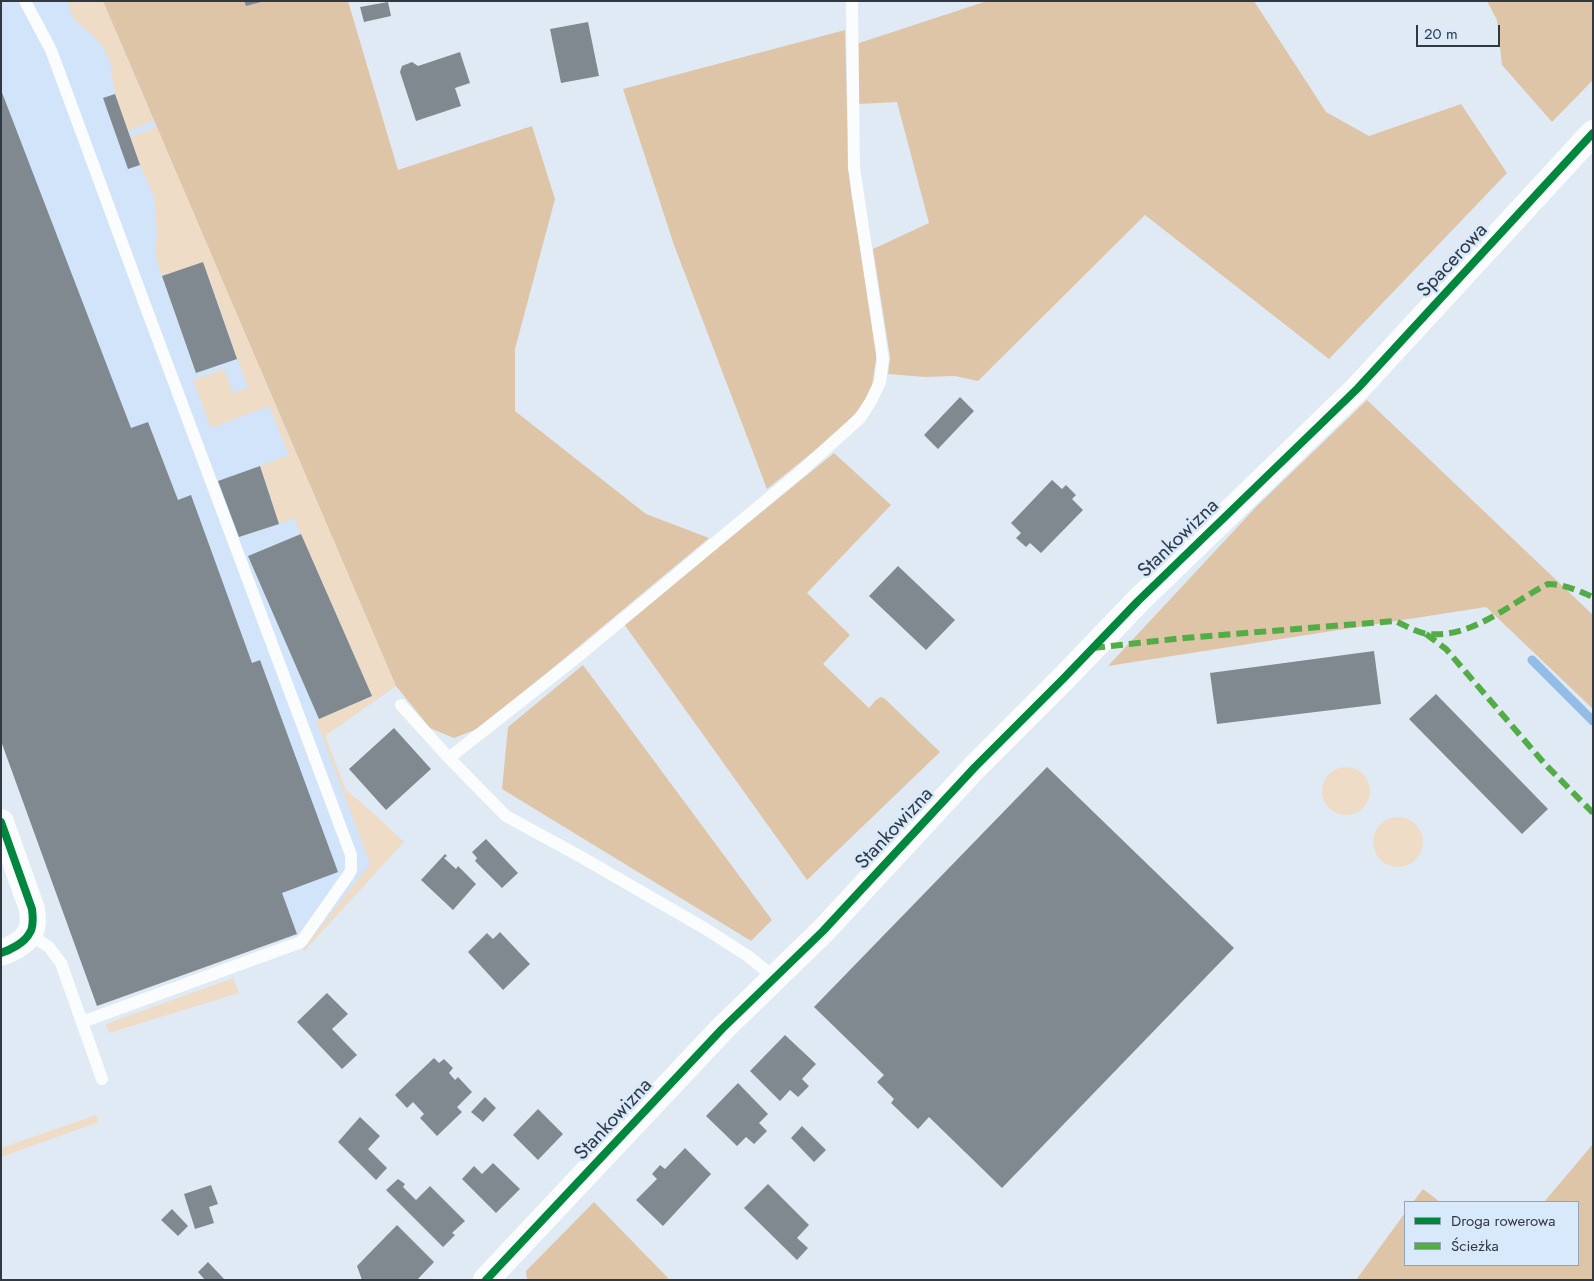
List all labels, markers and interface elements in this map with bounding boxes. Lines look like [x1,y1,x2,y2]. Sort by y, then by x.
scale bar [1419,15,1503,47]
text: 20 m [1424,23,1458,45]
street label: Spacerowa [1413,219,1493,303]
street label: Stankowizna [1134,495,1224,583]
street label: Stankowizna [851,783,939,875]
street label: Stankowizna [570,1074,658,1166]
legend [1404,1201,1579,1266]
text: Droga rowerowa [1451,1210,1555,1232]
text: Ścieżka [1451,1235,1499,1257]

